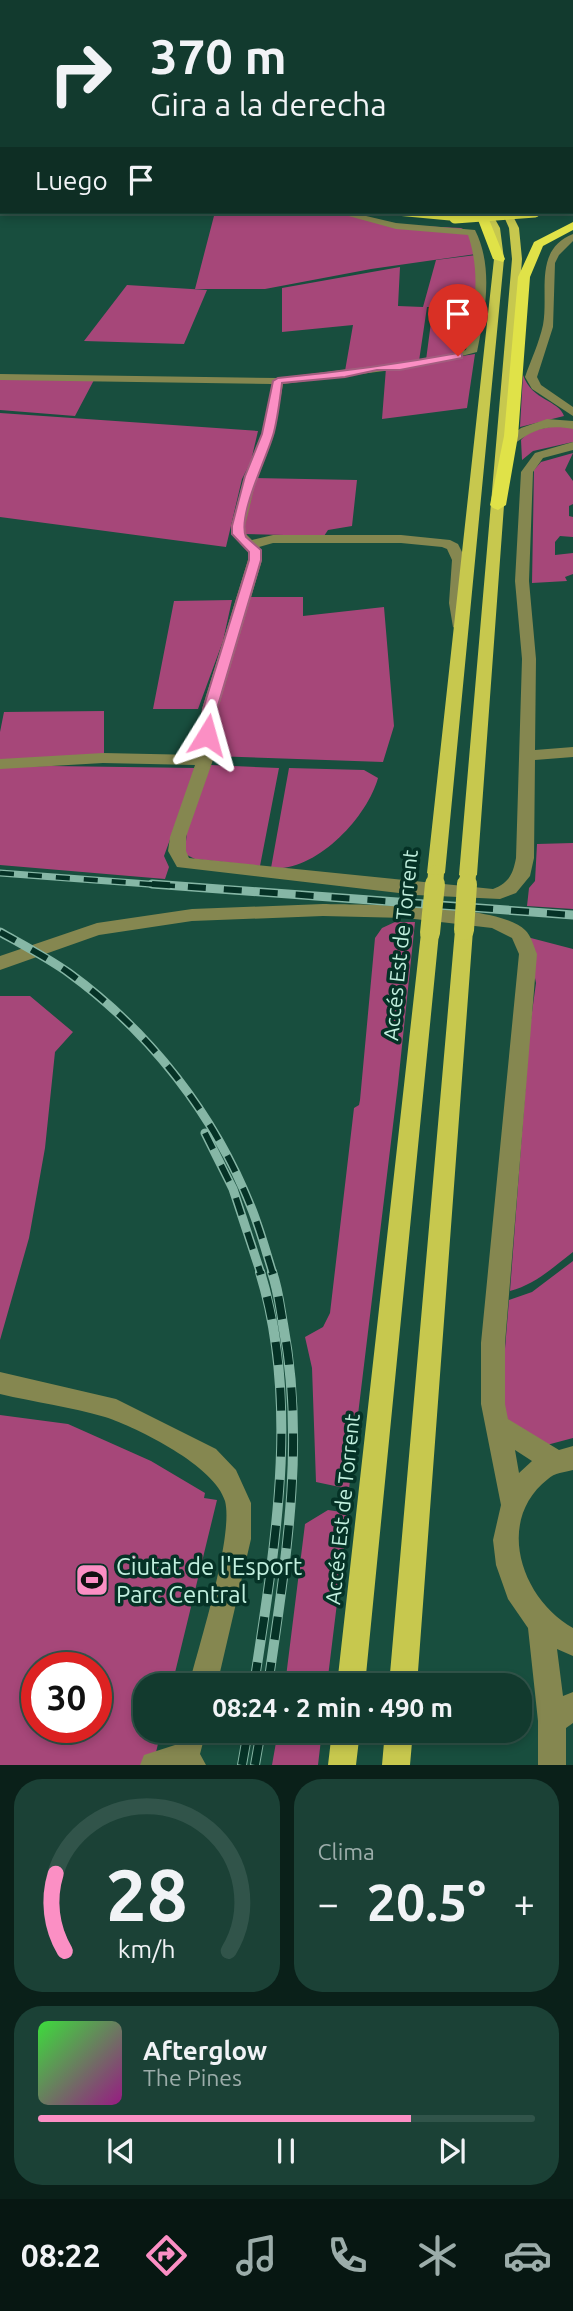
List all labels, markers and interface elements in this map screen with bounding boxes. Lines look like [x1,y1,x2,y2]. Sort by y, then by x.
icon: right [35,28,126,119]
text: 370 m [150,28,287,83]
text: Gira a la derecha [150,86,387,122]
icon: arrive [122,161,160,199]
text: Luego [35,166,108,195]
pin [428,284,488,356]
icon: arrive [439,295,477,333]
position arrow [170,698,244,772]
street label: Accés Est de Torrent [378,848,422,1042]
street label: Accés Est de Torrent [320,1412,364,1606]
place label: Ciutat de l'Esport Parc Central [116,1553,303,1608]
sports icon: Ciutat de l'Esport Parc Central [73,1561,111,1599]
speed limit sign: 30 [21,1652,112,1743]
text: 08:24 · 2 min · 490 m [212,1693,453,1722]
text: Clima [318,1839,375,1864]
text: 28 [106,1854,188,1936]
text: 20.5° [367,1873,486,1931]
text: − [318,1882,339,1924]
text: + [514,1882,535,1924]
text: km/h [118,1935,176,1963]
text: Afterglow [143,2036,267,2065]
text: The Pines [143,2065,242,2090]
icon: previous [102,2132,140,2170]
icon: pause [267,2132,305,2170]
icon: next [433,2132,471,2170]
icon: directions [142,2231,191,2280]
icon: music [232,2231,281,2280]
icon: phone [323,2231,372,2280]
icon: climate [413,2231,462,2280]
icon: car [503,2231,552,2280]
text: 08:22 [21,2237,101,2273]

